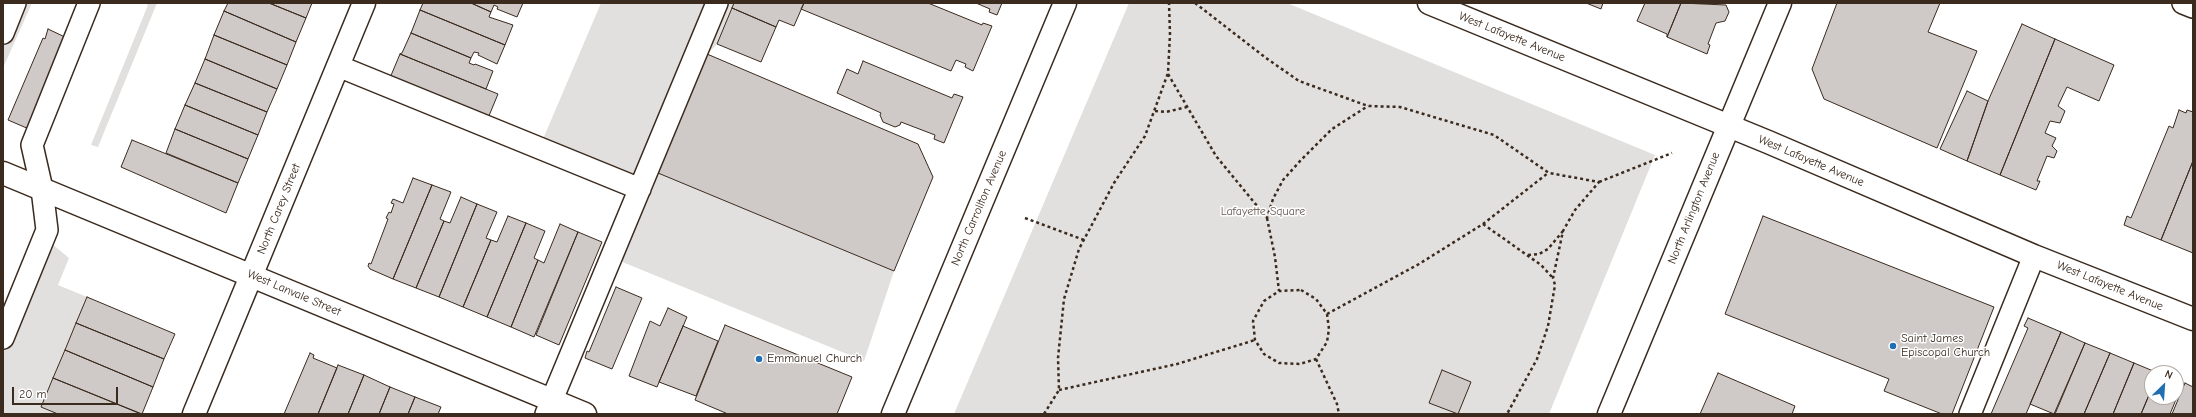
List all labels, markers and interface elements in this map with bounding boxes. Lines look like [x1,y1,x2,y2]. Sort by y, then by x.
street label: West Lafayette Avenue [1457,9,1567,65]
street label: West Lafayette Avenue [1756,132,1866,190]
street label: North Carrollton Avenue [948,148,1010,268]
street label: North Arlington Avenue [1665,150,1723,266]
street label: North Carey Street [254,162,304,256]
park label: Lafayette Square [1221,205,1305,219]
street label: West Lafayette Avenue [2055,258,2165,314]
street label: West Lanvale Street [245,267,343,319]
place label: Saint James Episcopal Church [1901,332,1990,360]
marker: Saint James Episcopal Church [1888,341,1898,351]
place label: Emmanuel Church [767,352,862,366]
marker: Emmanuel Church [754,354,764,364]
north arrow [2144,365,2184,405]
text: N [2163,367,2175,382]
scale bar [14,379,120,405]
text: 20 m [19,387,47,401]

